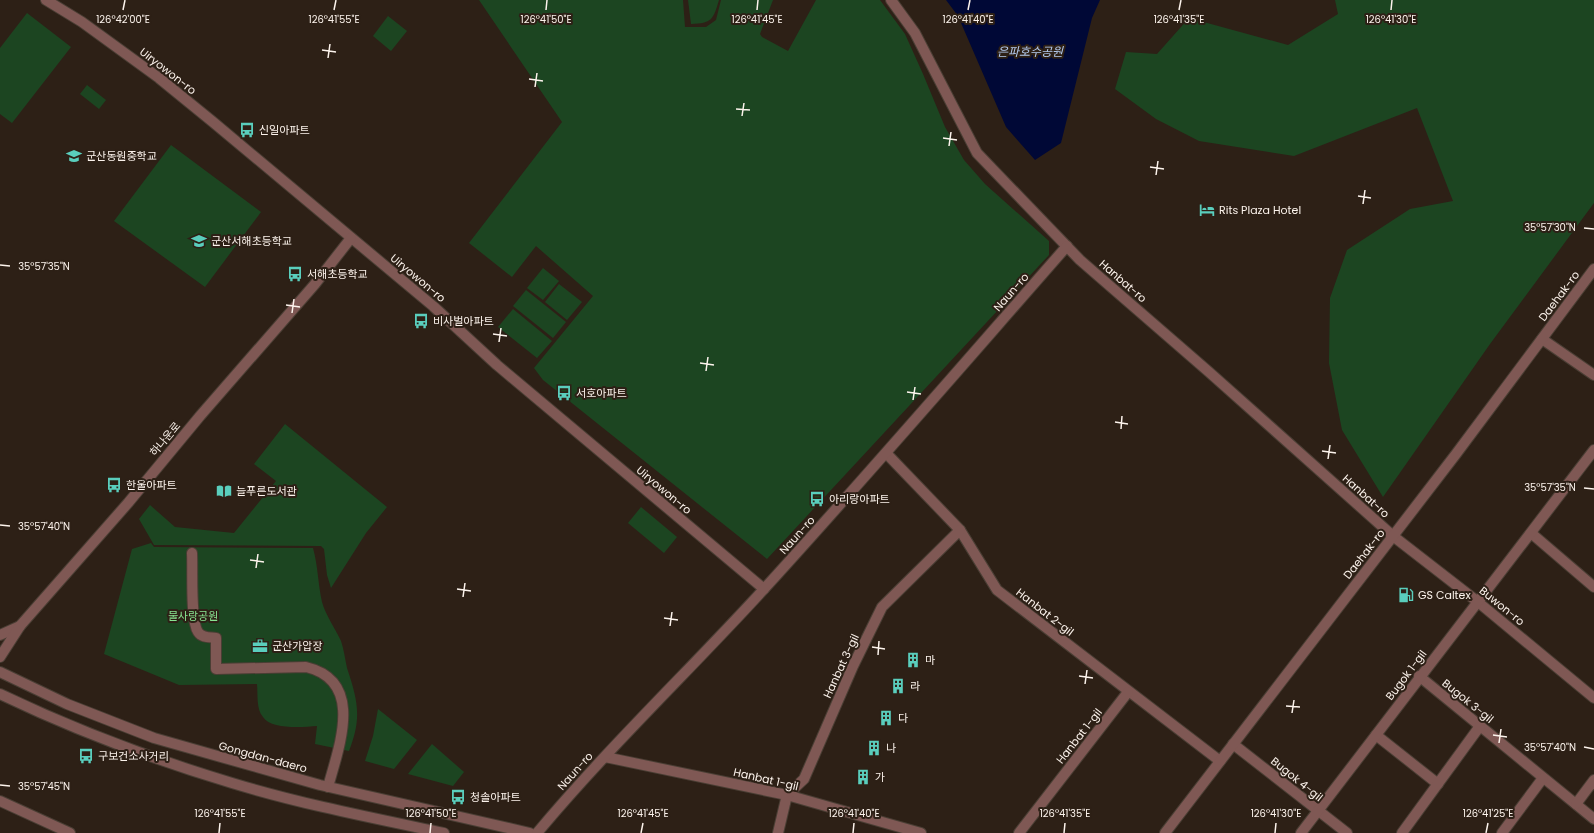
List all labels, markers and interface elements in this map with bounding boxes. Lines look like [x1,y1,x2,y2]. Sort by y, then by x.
text: 126°42'00"E [96,12,150,27]
text: 126°41'55"E [308,12,360,27]
text: 126°41'50"E [520,12,572,27]
text: 126°41'45"E [731,12,783,27]
text: 126°41'40"E [942,12,994,27]
text: 126°41'35"E [1154,12,1204,27]
text: 126°41'30"E [1366,12,1416,27]
water label: 은파호수공원 [997,43,1064,60]
street label: Uiryowon-ro [136,44,200,98]
bus stop icon: 신일아파트 [238,121,256,139]
place label: 신일아파트 [259,122,310,138]
school or university icon: 군산동원중학교 [65,147,83,165]
place label: 군산동원중학교 [86,148,157,164]
hotel icon: Rits Plaza Hotel [1198,201,1216,219]
place label: Rits Plaza Hotel [1219,202,1301,218]
text: 35°57'30"N [1524,220,1576,235]
school or university icon: 군산서해초등학교 [190,232,208,250]
place label: 군산서해초등학교 [211,233,292,249]
street label: Uiryowon-ro [387,250,449,306]
street label: Hanbat-ro [1096,256,1150,306]
text: 35°57'35"N [18,259,70,274]
bus stop icon: 서해초등학교 [286,265,304,283]
place label: 서해초등학교 [307,266,368,282]
street label: Daehak-ro [1535,267,1583,325]
street label: Naun-ro [990,269,1032,315]
bus stop icon: 비사벌아파트 [412,312,430,330]
place label: 비사벌아파트 [433,313,494,329]
bus stop icon: 서호아파트 [555,384,573,402]
place label: 서호아파트 [576,385,627,401]
street label: 하나운로 [146,418,184,460]
street label: Uiryowon-ro [633,462,695,518]
street label: Hanbat-ro [1339,471,1393,521]
bus stop icon: 한울아파트 [105,476,123,494]
place label: 한울아파트 [126,477,177,493]
text: 35°57'35"N [1524,480,1576,495]
library icon: 늘푸른도서관 [215,482,233,500]
place label: 늘푸른도서관 [236,483,297,499]
bus stop icon: 아리랑아파트 [808,490,826,508]
place label: 아리랑아파트 [829,491,890,507]
street label: Naun-ro [776,512,818,558]
text: 35°57'40"N [18,519,70,534]
street label: Daehak-ro [1339,526,1389,582]
street label: Buwon-ro [1476,583,1528,629]
street label: Hanbat 2-gil [1013,584,1077,640]
fuel station icon: GS Caltex [1397,586,1415,604]
place label: GS Caltex [1418,587,1471,603]
park label: 물사랑공원 [168,608,218,624]
street label: Hanbat 3-gil [819,631,863,701]
office icon: 군산가압장 [251,637,269,655]
place label: 군산가압장 [272,638,323,654]
street label: Bugok 1-gil [1382,647,1430,703]
building icon: 마 [904,651,922,669]
place label: 마 [925,652,935,668]
street label: Bugok 3-gil [1439,675,1497,727]
building icon: 라 [889,677,907,695]
place label: 라 [910,678,920,694]
street label: Hanbat 1-gil [1052,705,1106,767]
building icon: 다 [877,709,895,727]
place label: 다 [898,710,908,726]
street label: Gongdan-daero [217,738,309,776]
building icon: 나 [865,739,883,757]
place label: 나 [886,740,896,756]
text: 35°57'40"N [1524,740,1576,755]
bus stop icon: 구보건소사거리 [77,747,95,765]
place label: 구보건소사거리 [98,748,169,764]
street label: Naun-ro [554,748,596,794]
street label: Bugok 4-gil [1268,753,1326,805]
street label: Hanbat 1-gil [732,764,800,794]
building icon: 가 [854,768,872,786]
place label: 가 [875,769,885,785]
text: 35°57'45"N [18,779,70,794]
bus stop icon: 청솔아파트 [449,788,467,806]
place label: 청솔아파트 [470,789,521,805]
text: 126°41'55"E [194,806,246,821]
text: 126°41'50"E [405,806,457,821]
text: 126°41'45"E [617,806,669,821]
text: 126°41'40"E [828,806,880,821]
text: 126°41'35"E [1040,806,1090,821]
text: 126°41'30"E [1251,806,1301,821]
text: 126°41'25"E [1463,806,1513,821]

